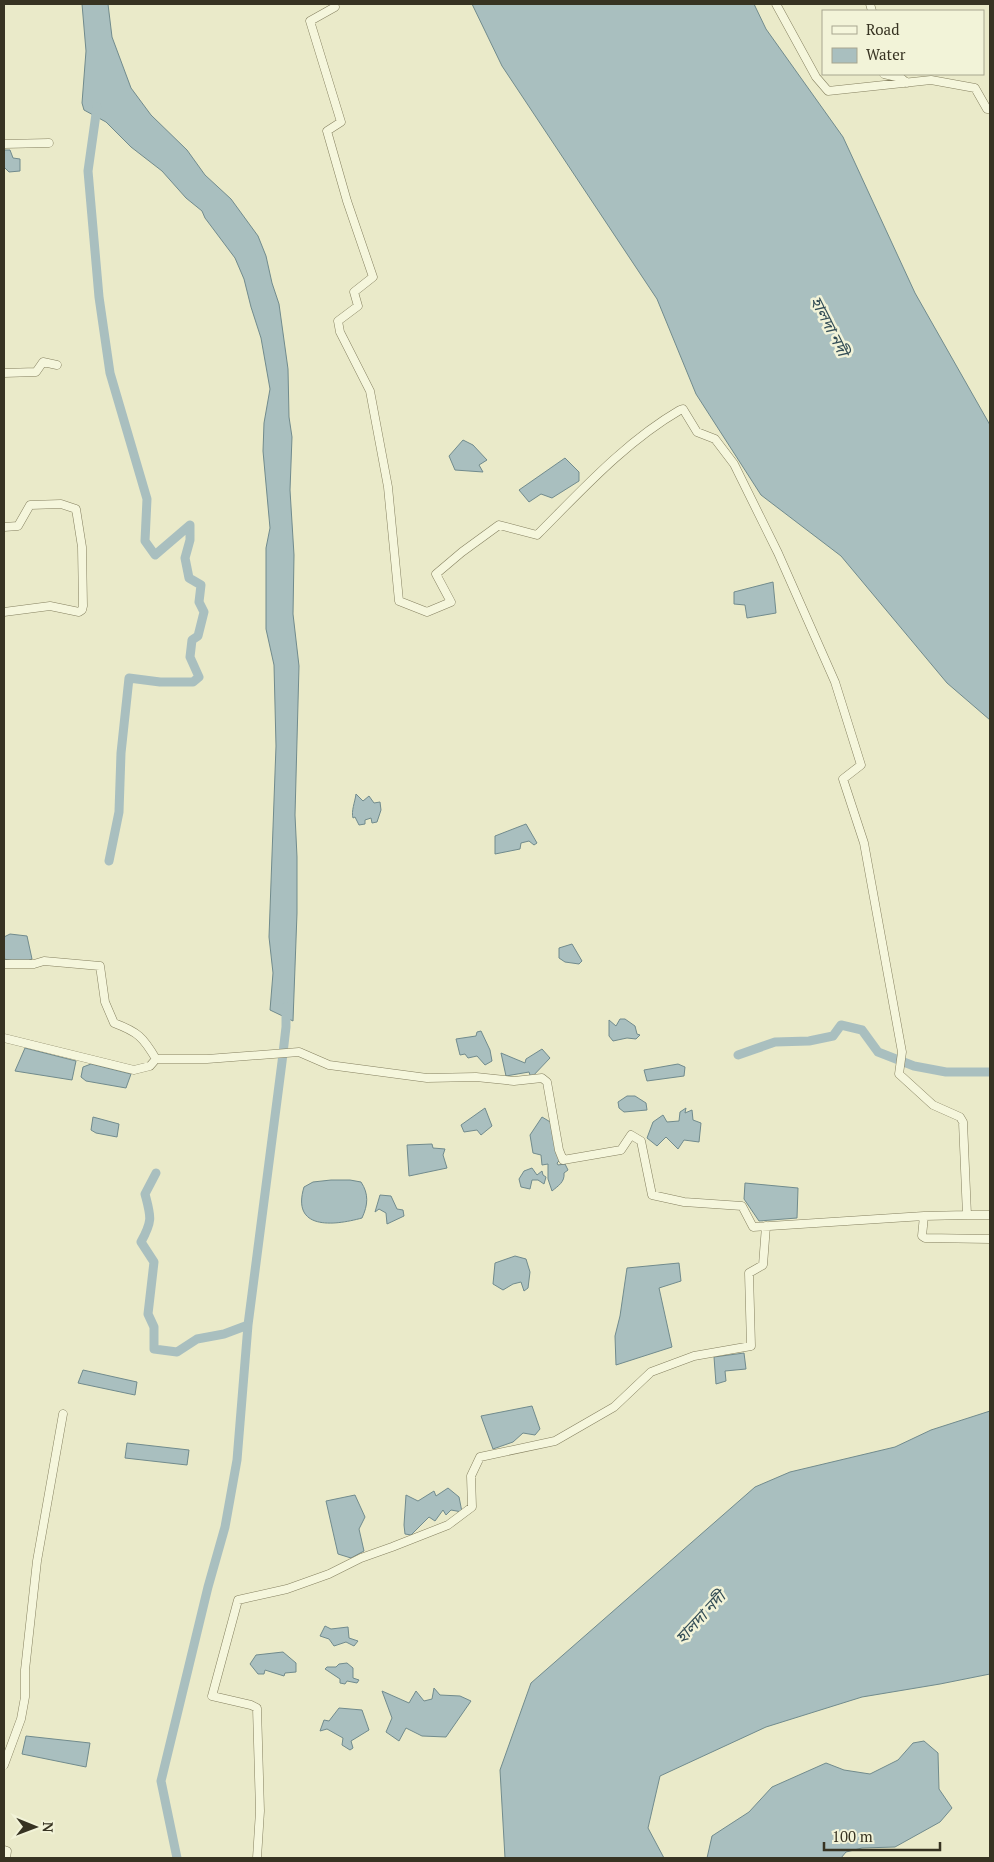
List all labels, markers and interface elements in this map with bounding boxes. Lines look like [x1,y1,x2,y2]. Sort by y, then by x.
legend [822,10,984,75]
text: Road [866,19,899,39]
text: Water [866,44,906,64]
water label: হালদা নদী [806,292,856,362]
water label: হালদা নদী [670,1584,732,1648]
north arrow [10,1802,60,1852]
scale bar [824,1820,940,1852]
text: N [39,1822,58,1833]
text: 100 m [832,1826,873,1846]

